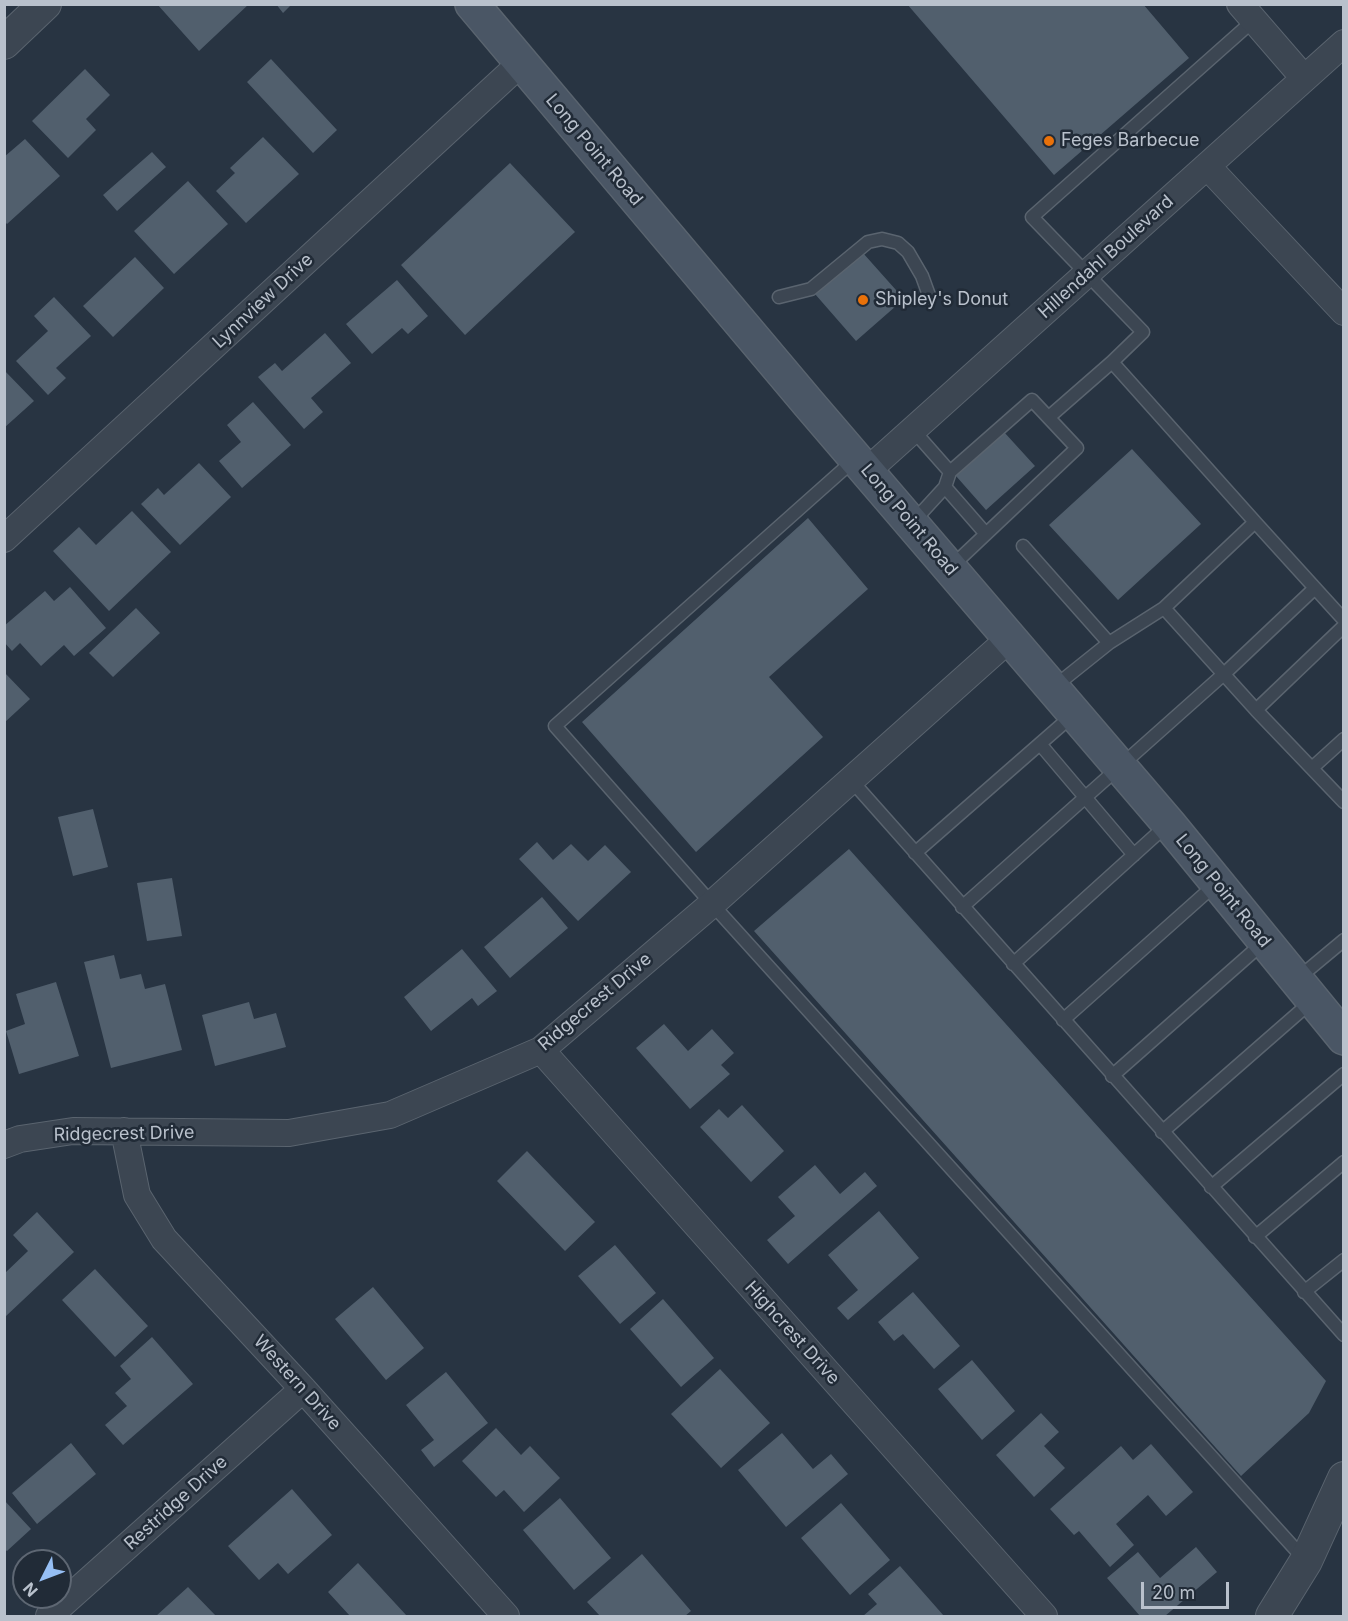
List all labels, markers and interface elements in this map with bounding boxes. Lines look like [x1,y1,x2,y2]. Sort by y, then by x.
street label: Long Point Road [541,90,647,210]
place label: Feges Barbecue [1061,130,1199,152]
marker: Feges Barbecue [1042,134,1056,148]
street label: Hillendahl Boulevard [1034,191,1178,323]
street label: Lynnview Drive [208,249,318,353]
place label: Shipley's Donut [875,289,1008,311]
marker: Shipley's Donut [856,293,870,307]
street label: Long Point Road [856,460,962,580]
street label: Long Point Road [1171,830,1275,952]
street label: Ridgecrest Drive [534,948,656,1056]
street label: Ridgecrest Drive [53,1122,195,1146]
street label: Highcrest Drive [740,1277,844,1389]
street label: Western Drive [249,1331,345,1435]
street label: Restridge Drive [120,1451,232,1555]
north arrow [12,1549,72,1609]
scale bar [1144,1570,1232,1608]
text: N [19,1578,42,1601]
text: 20 m [1152,1582,1195,1603]

